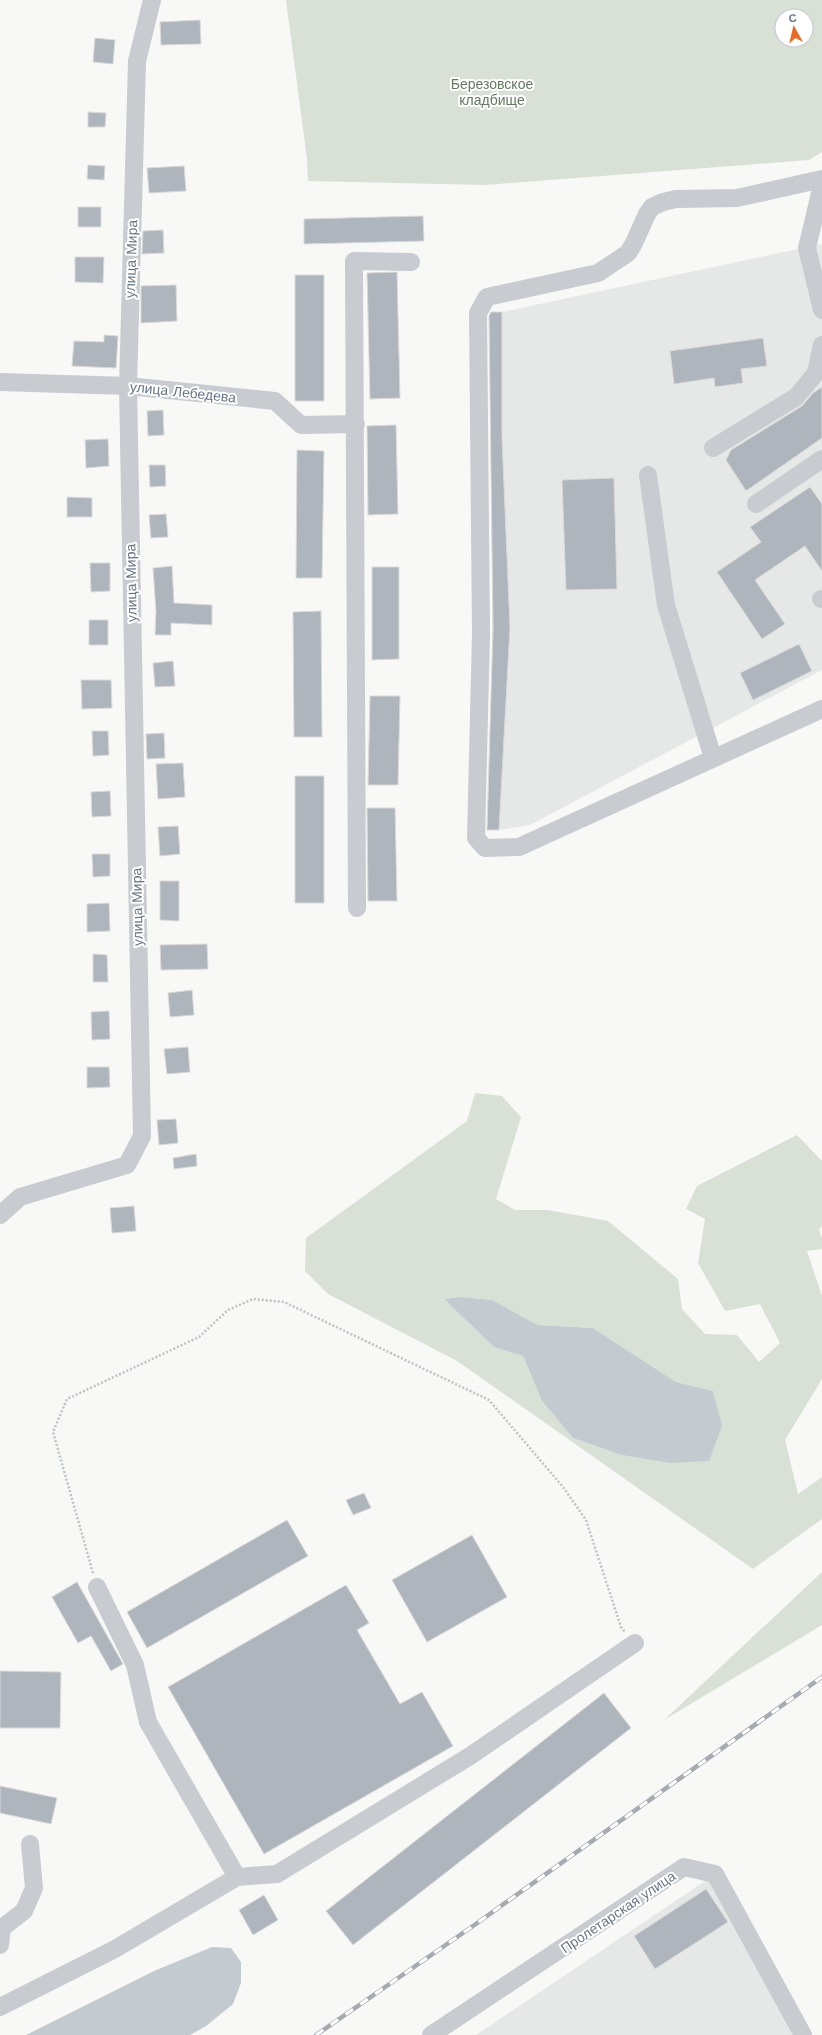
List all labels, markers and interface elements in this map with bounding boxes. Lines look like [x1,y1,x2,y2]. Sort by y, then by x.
north arrow [774,8,814,48]
text: С [788,12,798,26]
park label: Березовское кладбище [451,76,533,108]
street label: улица Мира [122,219,140,298]
street label: улица Лебедева [129,378,237,406]
street label: улица Мира [122,544,140,622]
street label: улица Мира [128,868,146,946]
street label: Пролетарская улица [558,1868,678,1956]

